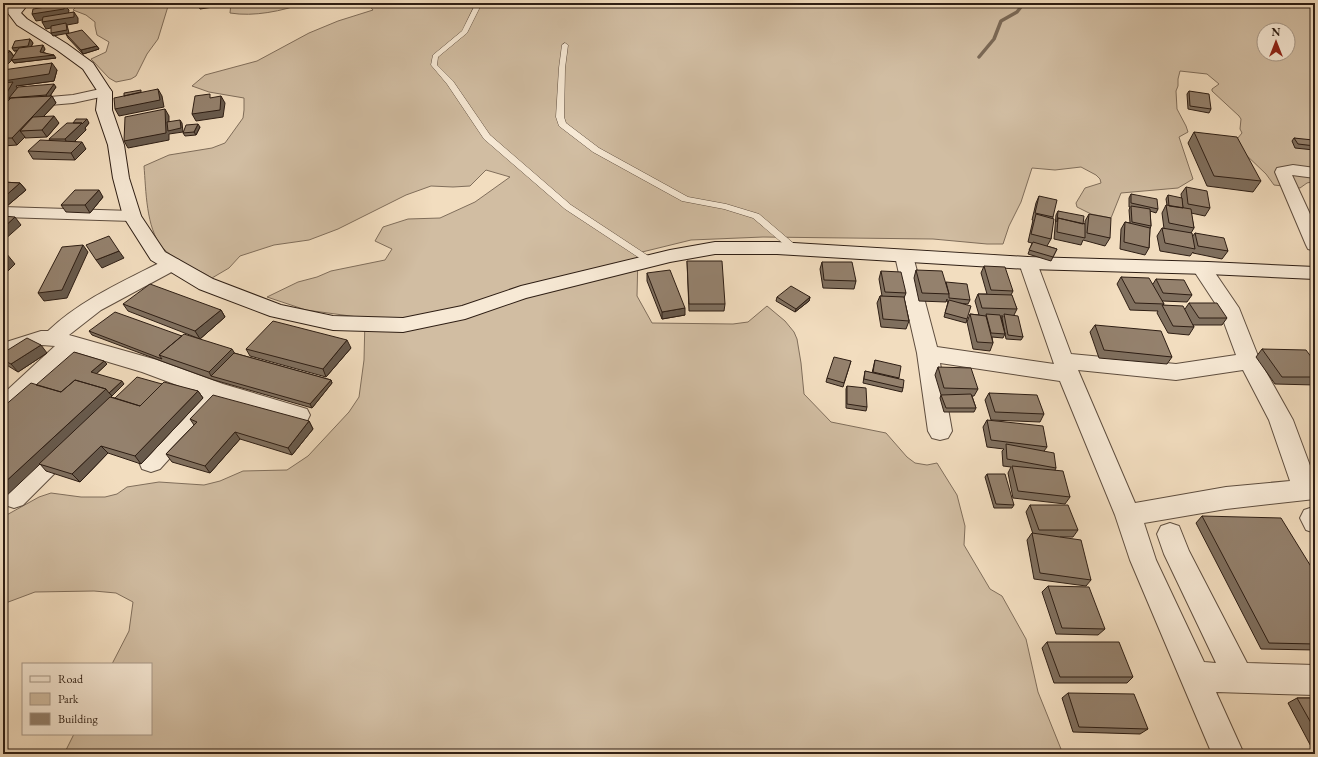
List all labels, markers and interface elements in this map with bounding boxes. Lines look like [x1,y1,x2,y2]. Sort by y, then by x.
north arrow [1256,22,1296,62]
text: N [1272,25,1281,39]
legend [22,663,152,735]
text: Road [58,671,84,687]
text: Park [58,691,79,707]
text: Building [58,711,99,727]

